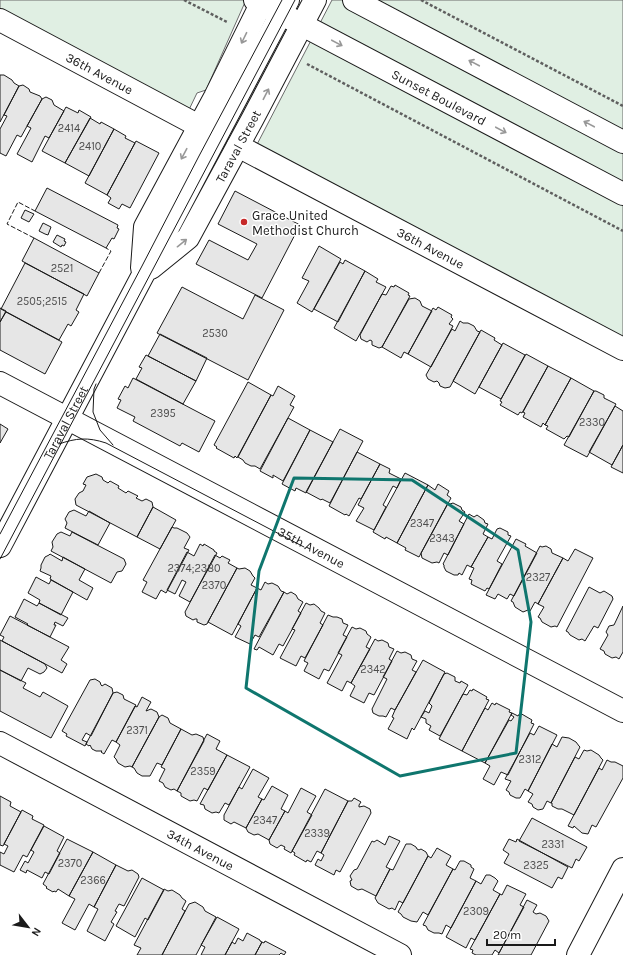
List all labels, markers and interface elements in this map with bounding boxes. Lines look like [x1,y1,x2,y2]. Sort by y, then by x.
one-way arrow [240,32,247,44]
one-way arrow [330,40,342,47]
street label: 36th Avenue [64,49,136,97]
one-way arrow [468,59,480,66]
street label: Sunset Boulevard [389,66,489,128]
one-way arrow [263,88,270,100]
street label: Taraval Street [212,107,264,185]
one-way arrow [583,119,595,127]
house number: 2414 [58,122,80,135]
one-way arrow [495,126,507,134]
house number: 2410 [79,140,101,153]
one-way arrow [180,148,188,160]
place label: Grace United Methodist Church [252,208,359,238]
marker: Grace United Methodist Church [239,217,249,227]
street label: 36th Avenue [395,224,467,272]
one-way arrow [176,239,187,247]
house number: 2521 [51,262,73,275]
house number: 2505;2515 [17,295,67,308]
house number: 2530 [202,327,228,340]
street label: Taraval Street [40,383,91,461]
house number: 2395 [150,407,176,420]
house number: 2330 [579,416,605,429]
house number: 2347 [410,517,434,530]
street label: 35th Avenue [275,523,348,571]
house number: 2343 [429,532,455,545]
house number: 2374;2380 [167,562,221,575]
house number: 2327 [526,571,550,584]
house number: 2370 [202,579,226,592]
house number: 2342 [360,663,386,676]
house number: 2371 [126,724,148,737]
house number: 2312 [519,753,541,766]
house number: 2359 [190,765,216,778]
house number: 2347 [253,814,277,827]
street label: 34th Avenue [165,825,237,873]
house number: 2339 [304,827,330,840]
house number: 2331 [541,838,565,851]
house number: 2370 [58,857,82,870]
house number: 2325 [523,859,549,872]
house number: 2366 [80,874,106,887]
house number: 2309 [463,905,489,918]
north arrow [8,907,48,947]
scale bar [487,921,555,947]
text: N [29,925,44,939]
text: 20 m [493,928,521,942]

